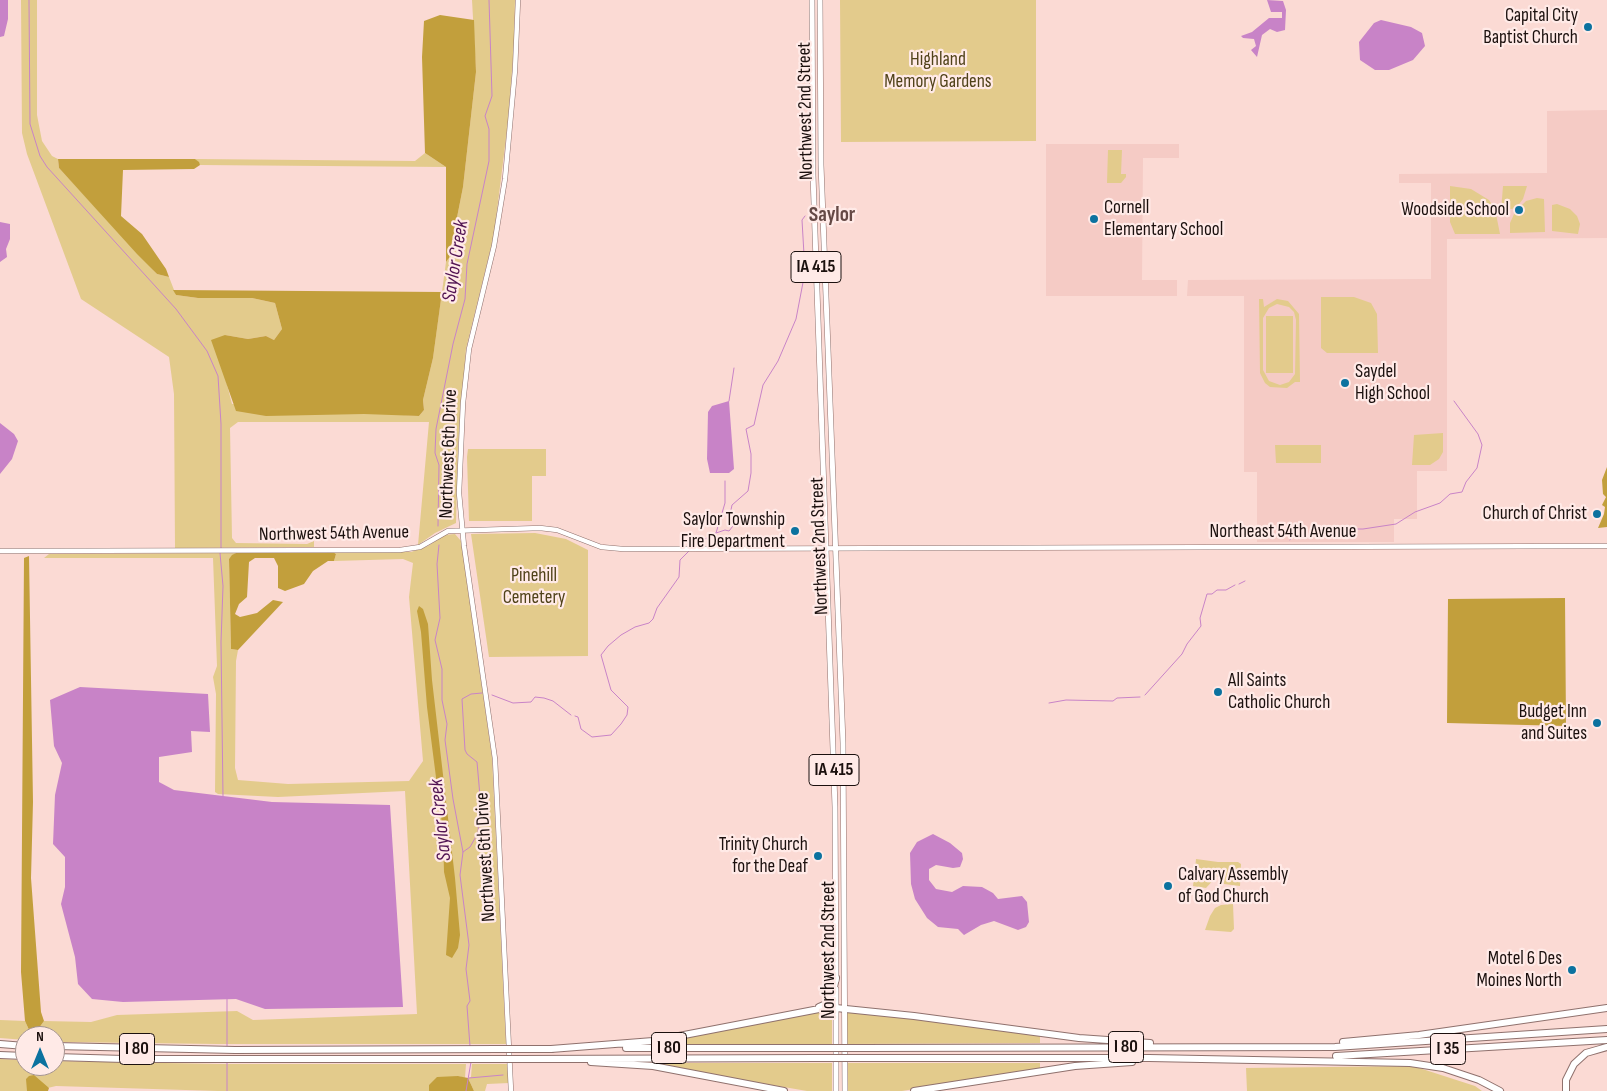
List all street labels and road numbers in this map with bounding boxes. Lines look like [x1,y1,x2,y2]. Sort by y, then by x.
street label: Northwest 2nd Street [793,42,819,180]
road number: IA 415 [791,252,841,282]
street label: Northwest 6th Drive [435,389,463,519]
street label: Northwest 2nd Street [806,477,834,615]
street label: Northwest 54th Avenue [259,521,409,547]
street label: Northeast 54th Avenue [1210,521,1356,543]
road number: IA 415 [809,754,859,786]
street label: Northwest 6th Drive [471,792,501,922]
street label: Northwest 2nd Street [818,881,840,1019]
road number: I 80 [652,1032,686,1064]
road number: I 80 [1108,1032,1144,1062]
road number: I 80 [120,1034,154,1064]
road number: I 35 [1430,1034,1466,1064]

